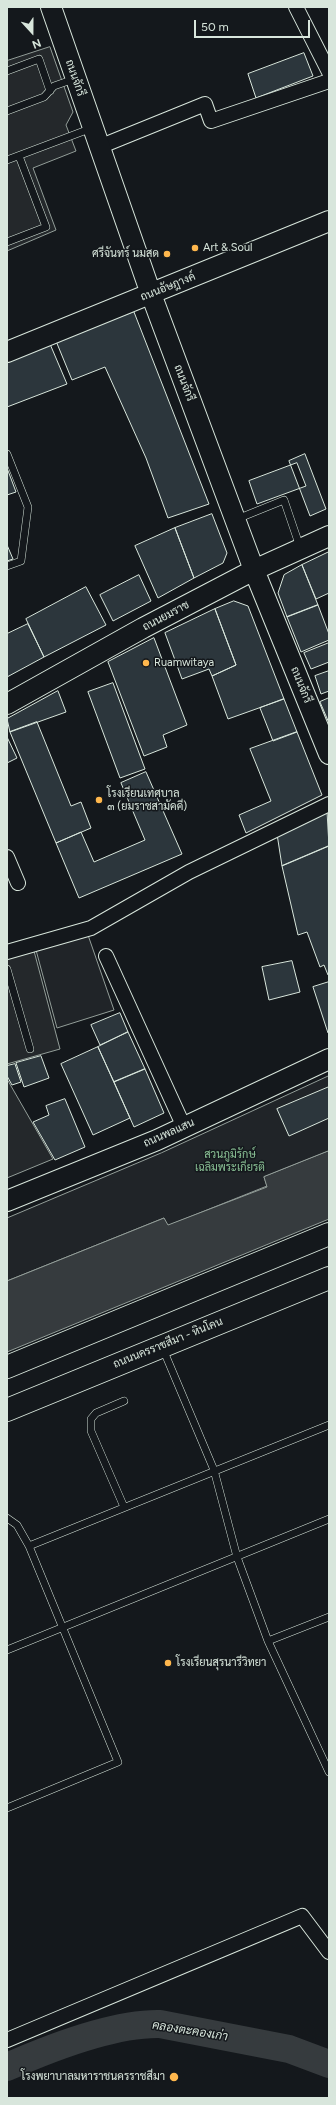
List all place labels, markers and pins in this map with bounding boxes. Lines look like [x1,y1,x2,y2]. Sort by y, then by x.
place label: Art & Soul [203,241,253,255]
marker: Art & Soul [190,243,200,253]
place label: ศรีจันทร์ นมสด [92,247,159,261]
marker: ศรีจันทร์ นมสด [162,249,172,259]
place label: Ruamwitaya [154,656,214,670]
marker: Ruamwitaya [141,658,151,668]
place label: โรงเรียนเทศบาล ๓ (ยมราชสามัคคี) [107,787,187,813]
marker: โรงเรียนเทศบาล ๓ (ยมราชสามัคคี) [94,795,104,805]
place label: โรงเรียนสุรนารีวิทยา [176,1656,266,1670]
marker: โรงเรียนสุรนารีวิทยา [163,1658,173,1668]
place label: โรงพยาบาลมหาราชนครราชสีมา [21,2070,165,2084]
marker: โรงพยาบาลมหาราชนครราชสีมา [168,2071,180,2083]

